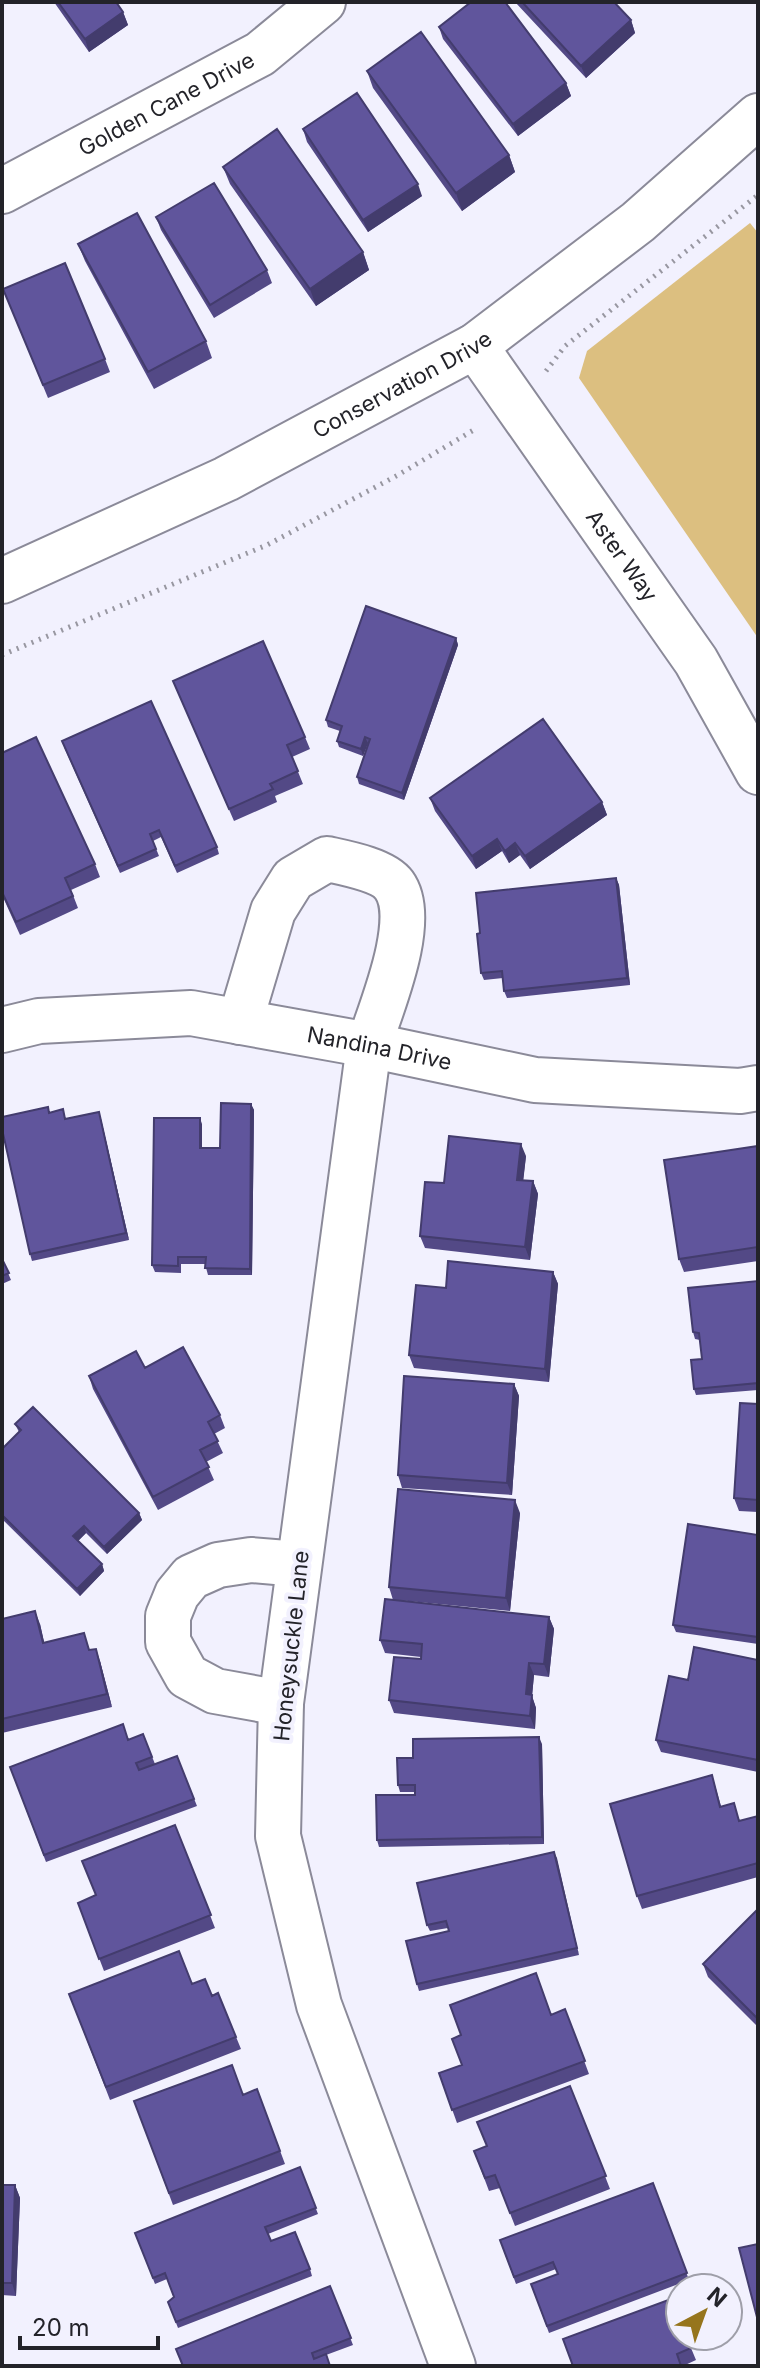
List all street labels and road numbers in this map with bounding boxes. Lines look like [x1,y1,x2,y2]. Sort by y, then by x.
street label: Golden Cane Drive [74,46,259,161]
street label: Conservation Drive [308,325,497,443]
street label: Aster Way [581,505,663,606]
street label: Nandina Drive [305,1021,454,1075]
street label: Honeysuckle Lane [268,1549,314,1743]

